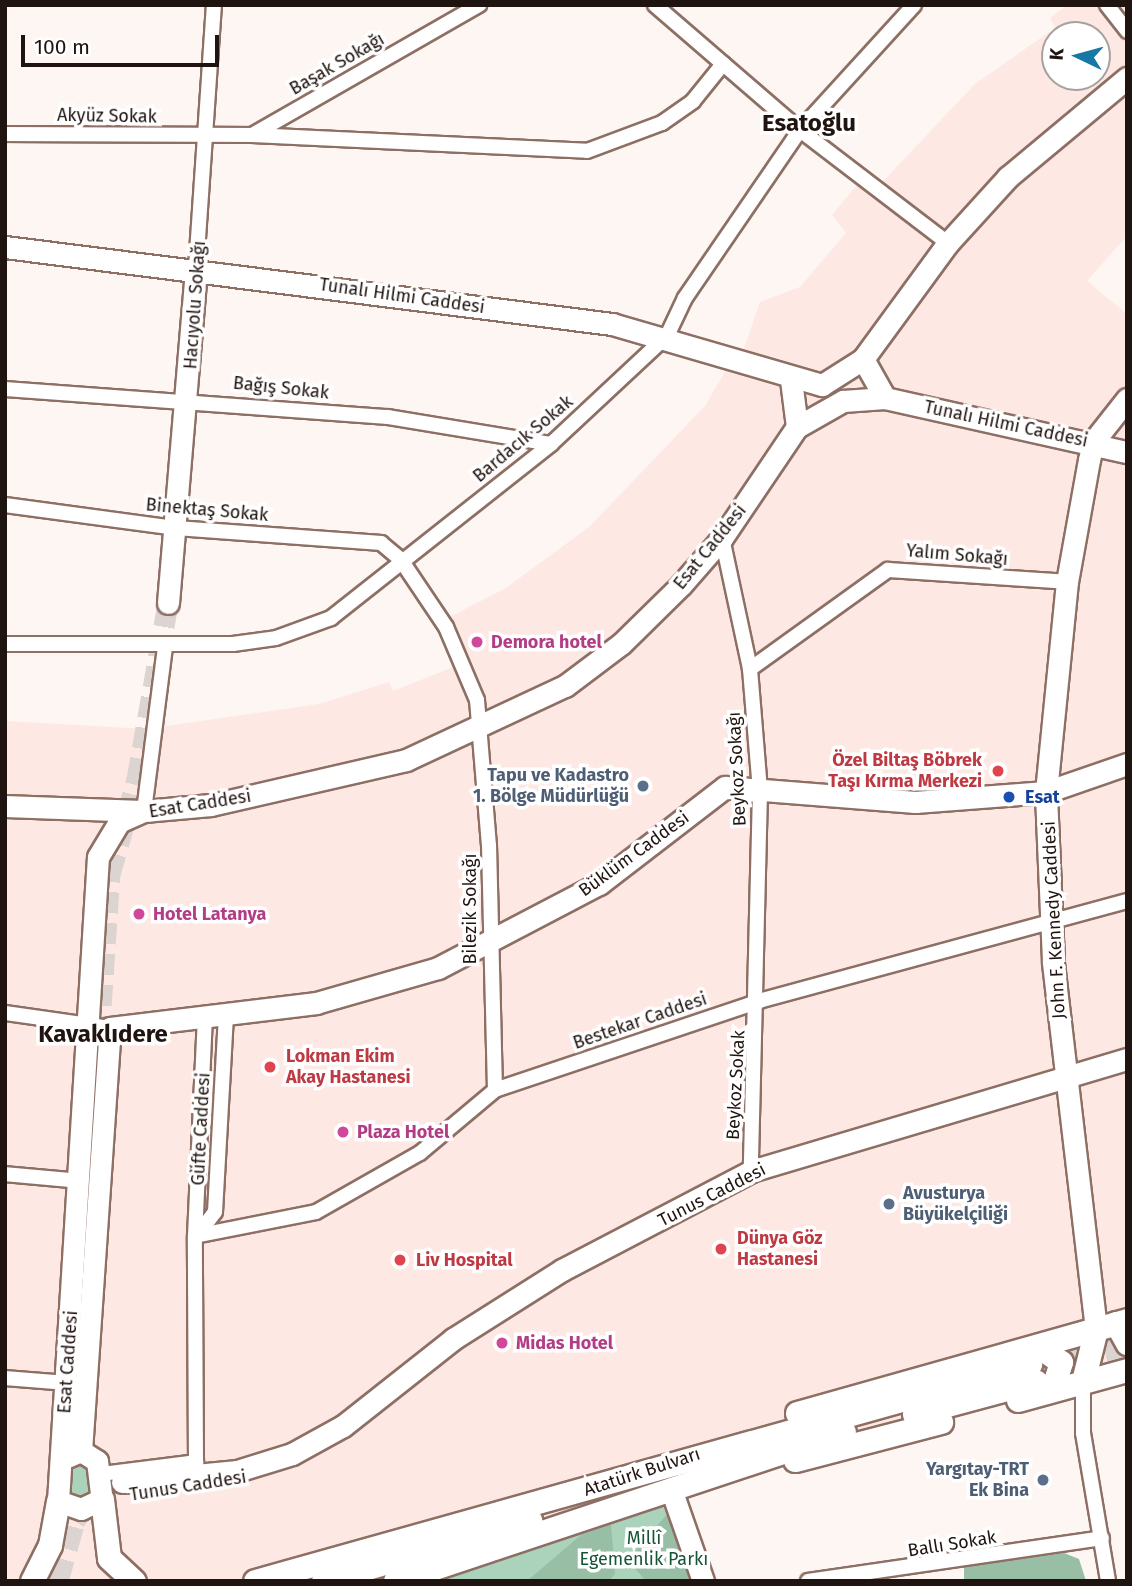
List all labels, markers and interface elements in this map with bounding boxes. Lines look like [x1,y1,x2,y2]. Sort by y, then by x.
scale bar [24,21,222,65]
north arrow [1041,21,1111,91]
street label: Başak Sokağı [286,28,388,100]
text: 100 m [34,34,90,60]
text: K [1045,47,1069,61]
street label: Akyüz Sokak [57,104,157,128]
district label: Esatoğlu [762,110,856,138]
street label: Hacıyolu Sokağı [180,240,210,370]
street label: Tunalı Hilmi Caddesi [318,274,486,318]
street label: Bağış Sokak [232,372,330,404]
street label: Bardacık Sokak [469,391,577,487]
street label: Tunalı Hilmi Caddesi [922,396,1090,452]
street label: Binektaş Sokak [145,494,269,526]
street label: Esat Caddesi [669,500,751,594]
street label: Yalım Sokağı [905,540,1009,570]
place label: Demora hotel [491,631,602,653]
marker: Demora hotel [469,634,485,650]
street label: Beykoz Sokağı [723,711,751,827]
place label: Özel Biltaş Böbrek Taşı Kırma Merkezi [828,750,982,792]
marker: Özel Biltaş Böbrek Taşı Kırma Merkezi [988,761,1008,781]
place label: Tapu ve Kadastro 1. Bölge Müdürlüğü [473,765,629,808]
marker: Tapu ve Kadastro 1. Bölge Müdürlüğü [635,778,651,794]
street label: Esat Caddesi [147,785,253,823]
place label: Esat [1025,786,1060,808]
marker: Esat [999,787,1019,807]
street label: Büklüm Caddesi [575,807,693,901]
street label: John F. Kennedy Caddesi [1038,820,1070,1020]
street label: Bilezik Sokağı [459,853,481,965]
place label: Hotel Latanya [153,903,266,925]
marker: Hotel Latanya [131,906,147,922]
street label: Bestekar Caddesi [570,988,710,1054]
district label: Kavaklıdere [38,1021,168,1049]
street label: Beykoz Sokak [722,1030,750,1140]
place label: Lokman Ekim Akay Hastanesi [286,1046,411,1088]
marker: Lokman Ekim Akay Hastanesi [260,1057,280,1077]
street label: Güfte Caddesi [187,1072,215,1186]
place label: Plaza Hotel [357,1121,449,1143]
marker: Plaza Hotel [335,1124,351,1140]
street label: Tunus Caddesi [655,1159,769,1231]
place label: Avusturya Büyükelçiliği [903,1183,1008,1226]
marker: Avusturya Büyükelçiliği [881,1196,897,1212]
place label: Dünya Göz Hastanesi [737,1228,823,1270]
marker: Dünya Göz Hastanesi [711,1239,731,1259]
place label: Liv Hospital [416,1249,513,1271]
marker: Liv Hospital [390,1250,410,1270]
street label: Esat Caddesi [54,1310,82,1414]
place label: Midas Hotel [516,1332,613,1354]
marker: Midas Hotel [494,1335,510,1351]
street label: Atatürk Bulvarı [581,1443,703,1501]
place label: Yargıtay-TRT Ek Bina [926,1459,1029,1502]
street label: Tunus Caddesi [128,1466,248,1506]
marker: Yargıtay-TRT Ek Bina [1035,1472,1051,1488]
street label: Ballı Sokak [906,1526,998,1562]
park label: Millî Egemenlik Parkı [580,1528,708,1570]

